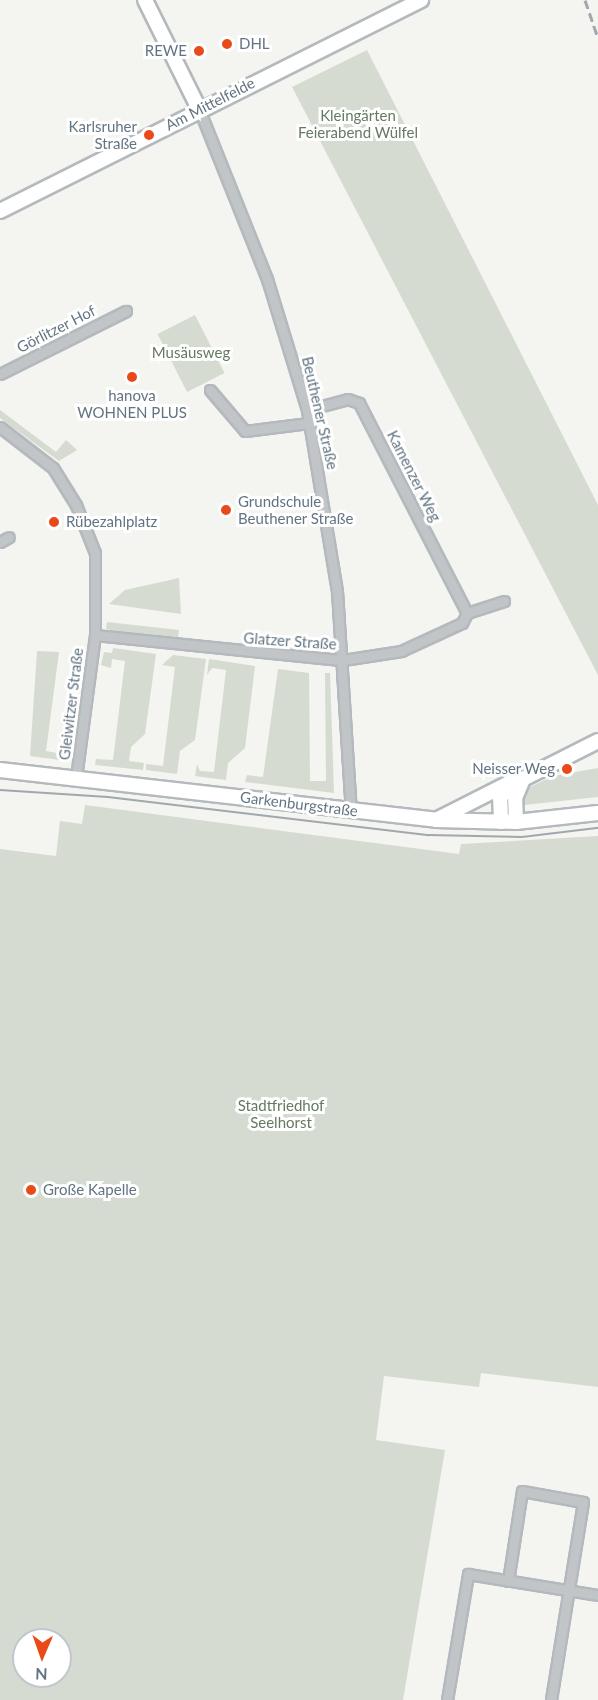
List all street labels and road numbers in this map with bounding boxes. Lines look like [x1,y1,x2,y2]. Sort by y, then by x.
street label: Am Mittelfelde [162,74,258,134]
street label: Görlitzer Hof [14,301,98,357]
street label: Beuthener Straße [298,355,342,471]
street label: Kamenzer Weg [383,427,445,525]
street label: Glatzer Straße [243,629,337,653]
street label: Gleiwitzer Straße [55,647,87,761]
street label: Garkenburgstraße [239,788,359,820]

